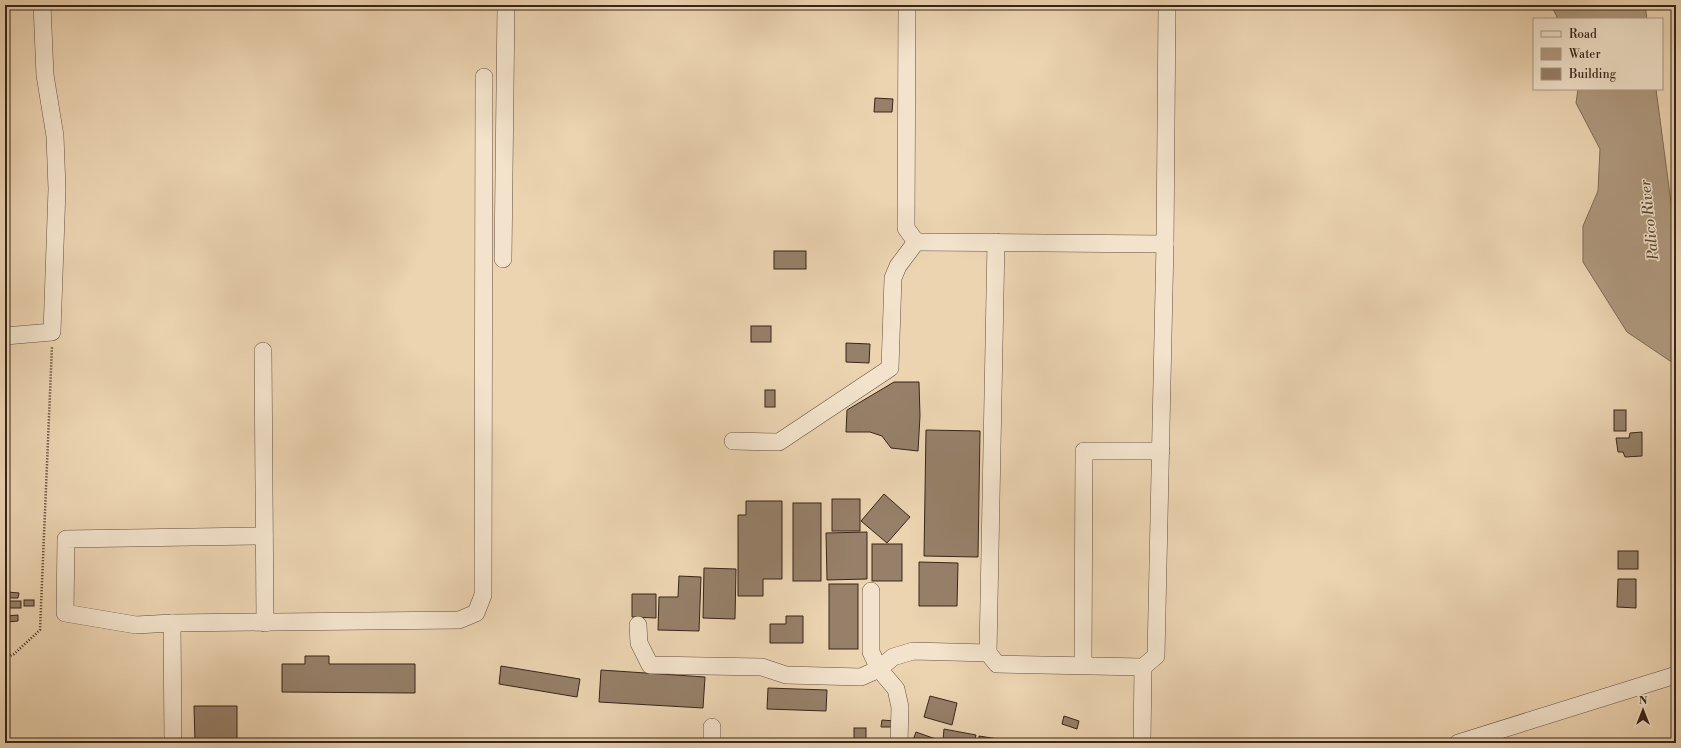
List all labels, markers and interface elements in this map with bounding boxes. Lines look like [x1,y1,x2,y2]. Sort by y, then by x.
legend [1533,18,1663,90]
text: Road [1569,27,1597,42]
text: Water [1568,47,1601,62]
text: Building [1568,67,1617,82]
water label: Palico River [1636,178,1663,262]
north arrow [1623,690,1663,730]
text: N [1639,694,1648,708]

